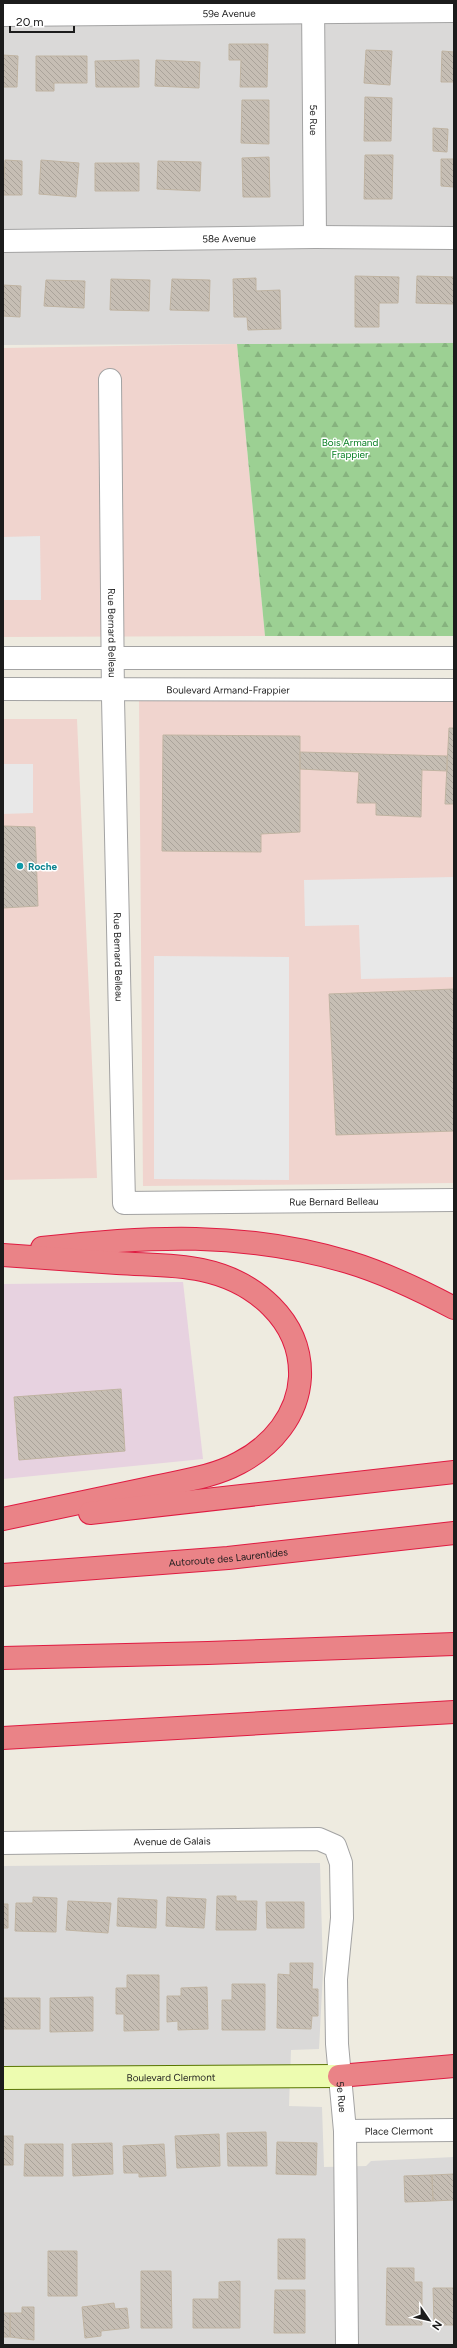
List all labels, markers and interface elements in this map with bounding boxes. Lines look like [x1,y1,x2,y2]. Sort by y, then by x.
street label: 59e Avenue [202,7,256,20]
scale bar [10,8,74,34]
text: 20 m [16,15,44,29]
street label: 5e Rue [307,104,320,136]
street label: 58e Avenue [202,232,256,245]
park label: Bois Armand Frappier [322,436,378,461]
street label: Rue Bernard Belleau [105,588,119,678]
street label: Boulevard Armand-Frappier [166,683,290,697]
place label: Roche [28,860,57,873]
marker: Roche [15,861,25,871]
street label: Rue Bernard Belleau [111,912,126,1002]
street label: Rue Bernard Belleau [289,1195,379,1208]
street label: Autoroute des Laurentides [168,1545,289,1569]
street label: Avenue de Galais [133,1834,211,1848]
street label: Boulevard Clermont [126,2071,216,2084]
street label: 5e Rue [333,2081,349,2114]
street label: Place Clermont [365,2124,434,2138]
north arrow [409,2300,449,2340]
text: N [429,2318,445,2332]

